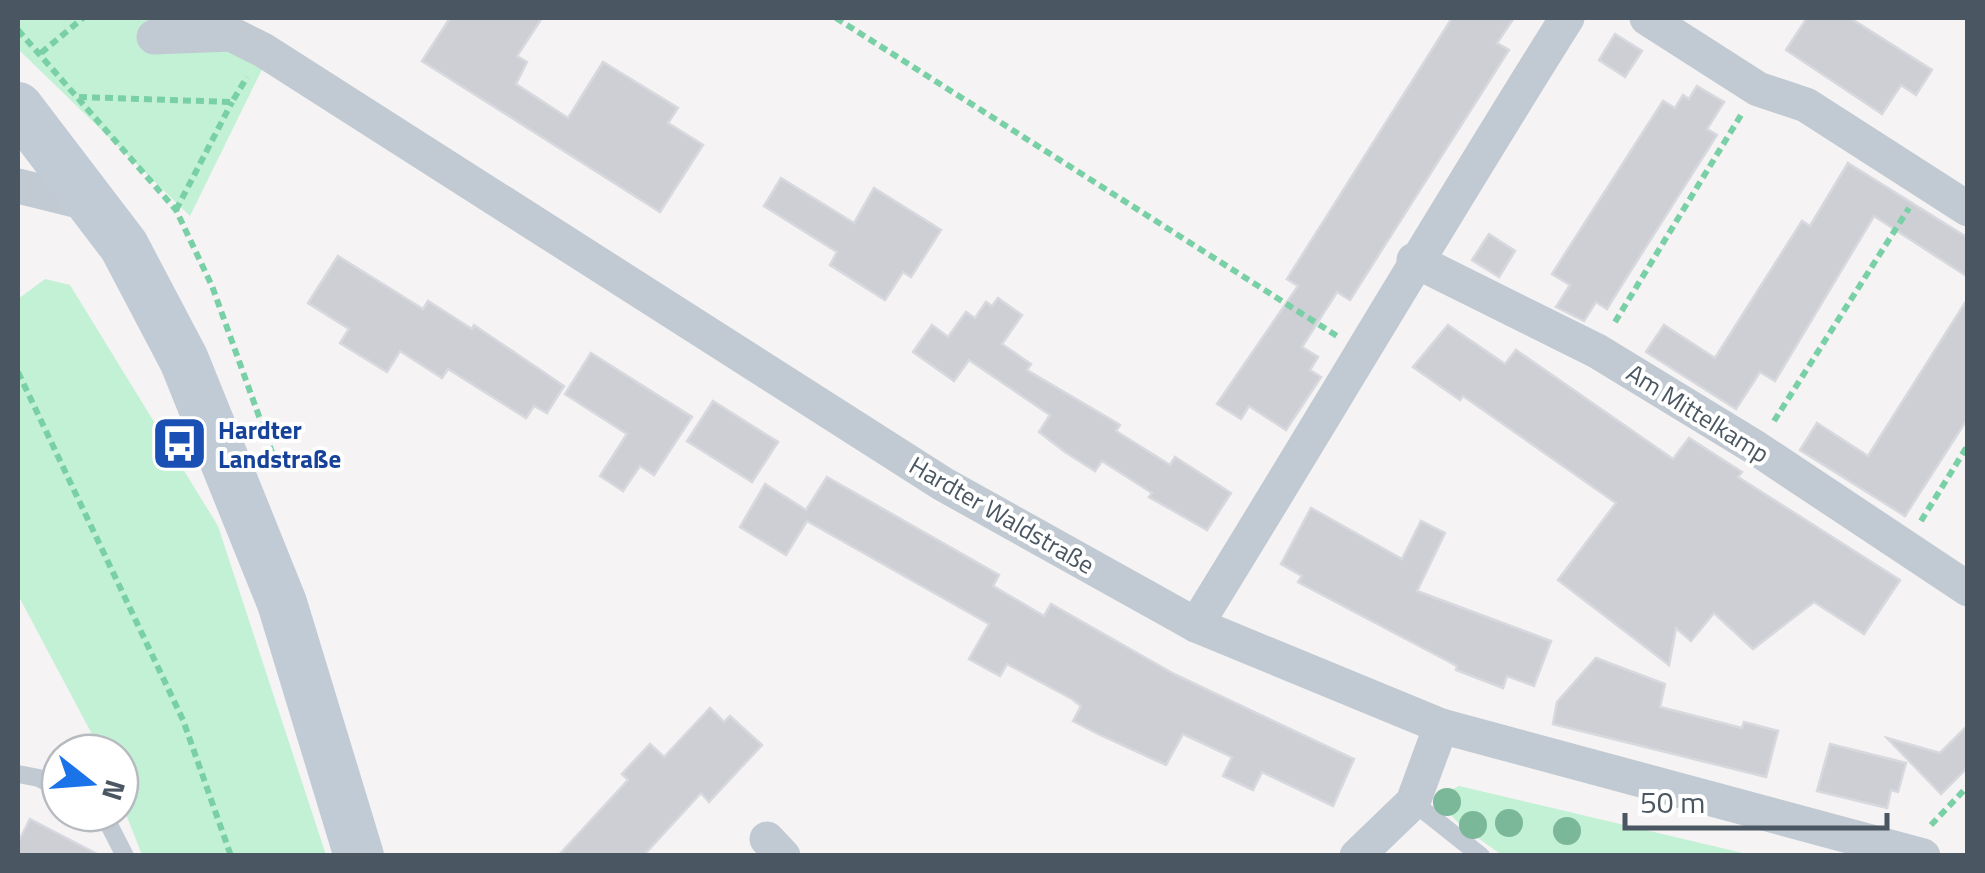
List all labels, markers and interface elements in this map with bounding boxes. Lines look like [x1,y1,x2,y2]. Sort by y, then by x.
street label: Am Mittelkamp [1619,354,1777,472]
place label: Hardter Landstraße [218,411,341,478]
bus stop icon: Hardter Landstraße [149,414,209,474]
street label: Hardter Waldstraße [902,446,1102,584]
north arrow [40,733,140,833]
scale bar [1625,768,1888,830]
text: N [91,775,138,806]
text: 50 m [1640,779,1705,825]

